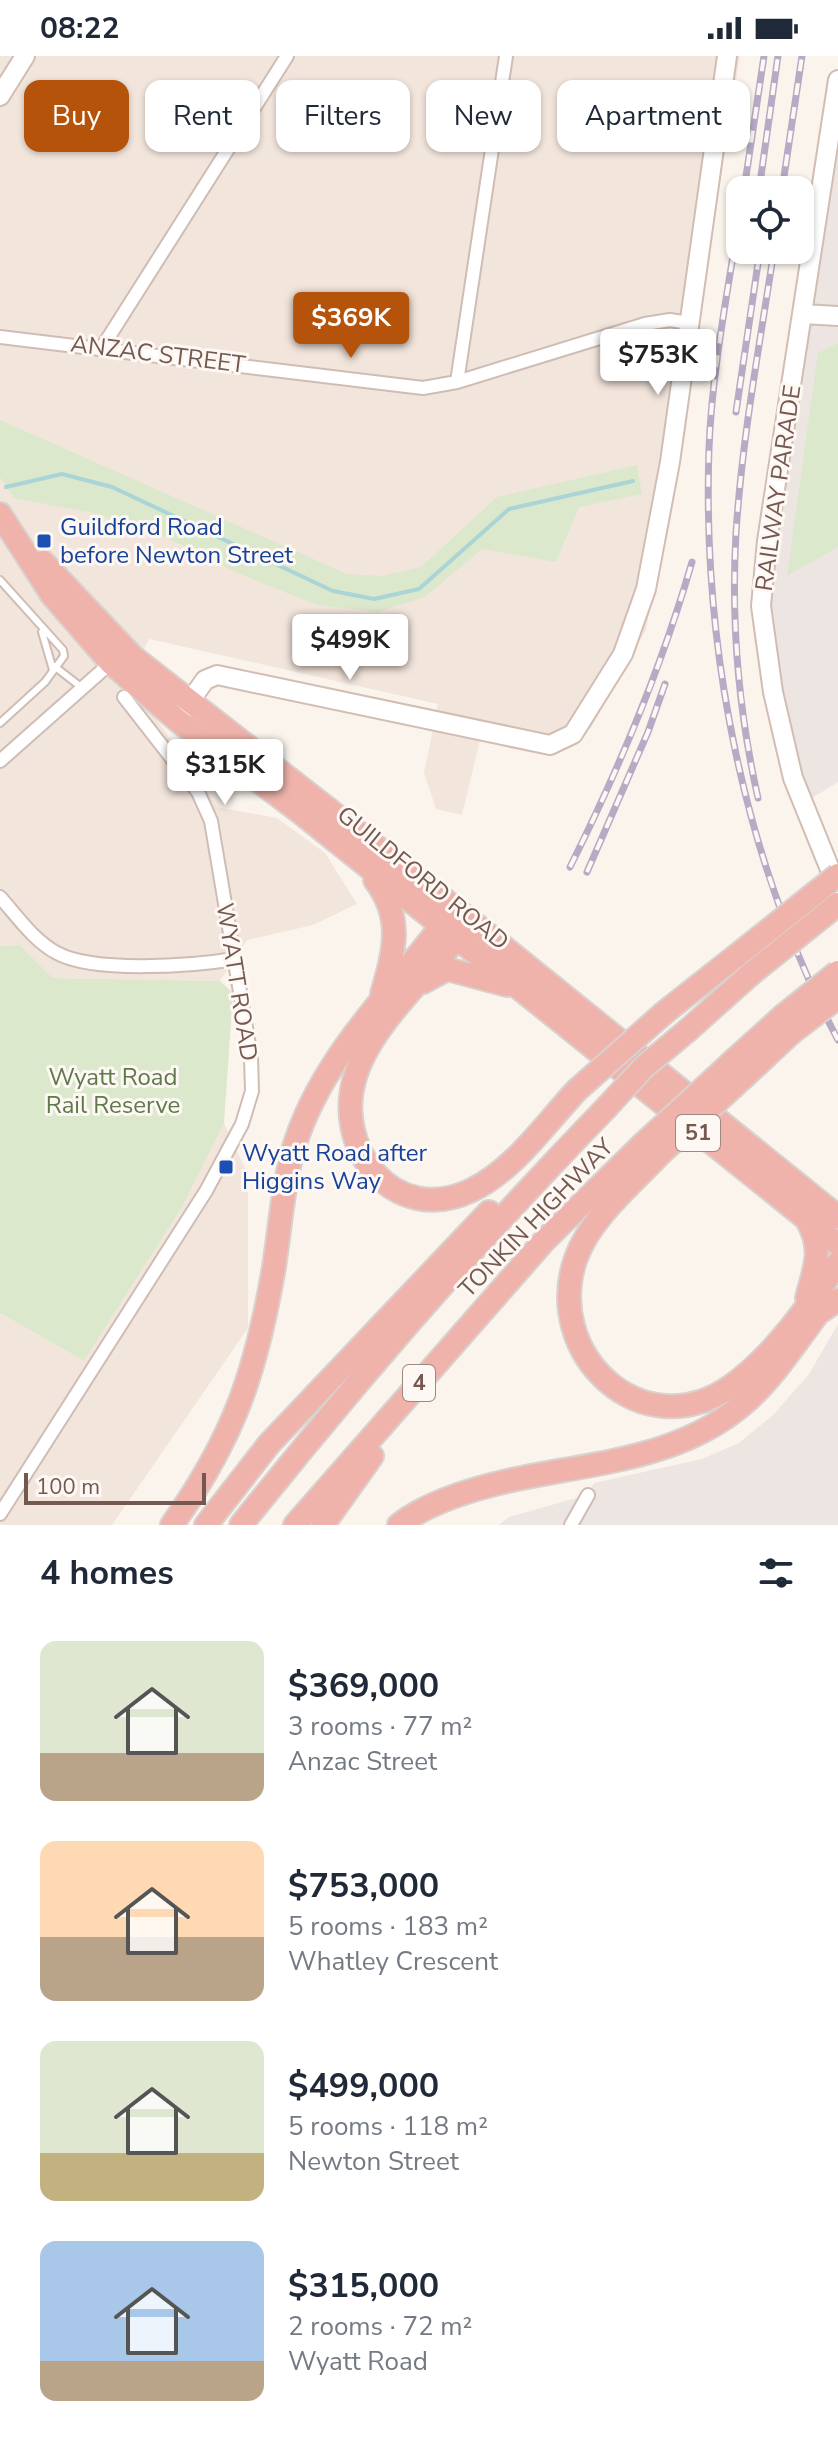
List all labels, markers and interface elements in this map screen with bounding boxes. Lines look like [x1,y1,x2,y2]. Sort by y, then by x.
text: 08:22 [40,8,119,49]
chip: Buy [24,80,129,152]
chip: Rent [145,80,260,152]
chip: Filters [276,80,410,152]
chip: New [426,80,541,152]
chip: Apartment [557,80,750,152]
map controls [726,176,814,264]
button: locate [726,176,814,264]
pin: $369K [295,292,407,360]
text: $369K [311,300,391,335]
street label: ANZAC STREET [69,327,248,381]
pin: $753K [602,329,714,397]
text: $753K [618,337,698,372]
street label: RAILWAY PARADE [748,383,808,593]
place label: Guildford Road before Newton Street [60,511,293,571]
marker: Guildford Road before Newton Street [35,532,53,550]
pin: $499K [294,614,406,682]
text: $499K [310,622,390,657]
pin: $315K [169,739,281,807]
text: $315K [185,747,265,782]
street label: GUILDFORD ROAD [330,799,516,957]
street label: WYATT ROAD [209,901,265,1063]
park label: Wyatt Road Rail Reserve [46,1061,180,1121]
road number: 51 [676,1115,720,1151]
street label: TONKIN HIGHWAY [452,1131,621,1305]
place label: Wyatt Road after Higgins Way [242,1137,427,1197]
marker: Wyatt Road after Higgins Way [217,1158,235,1176]
road number: 4 [403,1365,435,1401]
scale bar [24,1469,206,1505]
text: 100 m [36,1472,100,1502]
text: 4 homes [40,1550,174,1596]
icon: filters [754,1551,798,1595]
text: $369,000 [288,1663,439,1709]
icon: home [104,1673,200,1769]
text: 3 rooms · 77 m² [288,1709,472,1744]
text: Anzac Street [288,1744,437,1779]
text: $753,000 [288,1863,439,1909]
icon: home [104,1873,200,1969]
text: 5 rooms · 183 m² [288,1909,488,1944]
text: Whatley Crescent [288,1944,498,1979]
text: $499,000 [288,2063,439,2109]
icon: home [104,2073,200,2169]
text: 5 rooms · 118 m² [288,2109,488,2144]
text: Newton Street [288,2144,459,2179]
text: $315,000 [288,2263,439,2309]
icon: home [104,2273,200,2369]
text: 2 rooms · 72 m² [288,2309,472,2344]
text: Wyatt Road [288,2344,428,2379]

